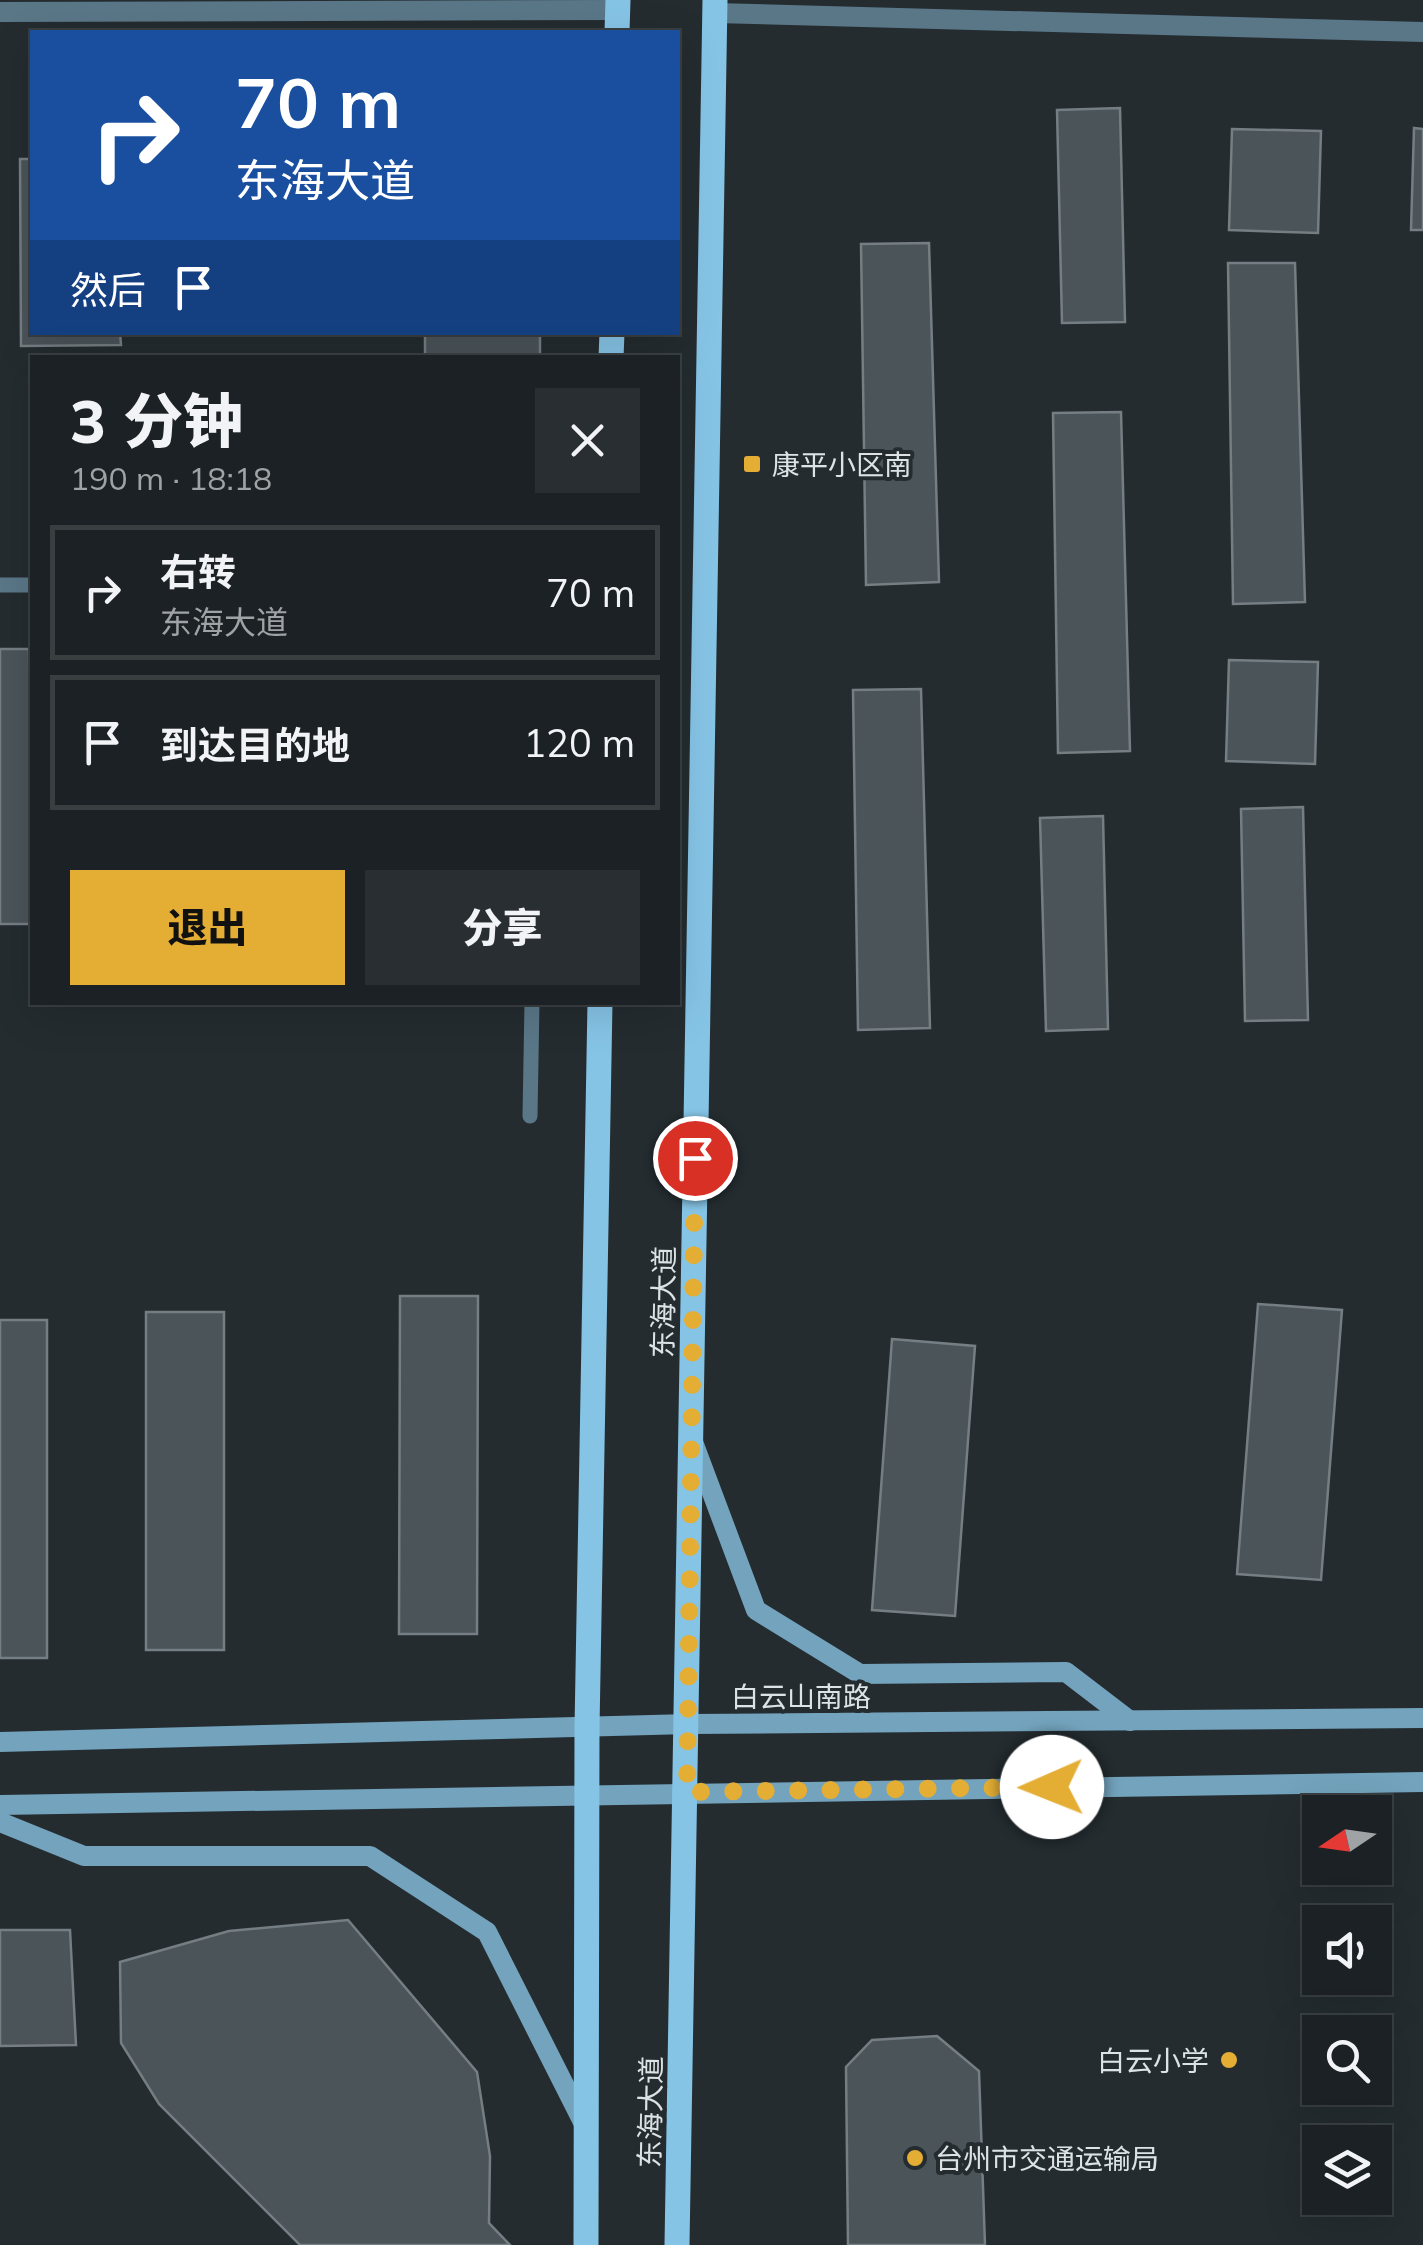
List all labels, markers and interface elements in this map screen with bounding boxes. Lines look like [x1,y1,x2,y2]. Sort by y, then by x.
text: 70 m [235,58,401,146]
icon: right [70,70,200,200]
text: 东海大道 [235,152,415,208]
icon: arrive [166,260,221,315]
text: 然后 [70,266,146,314]
text: 3 分钟 [70,383,243,458]
button: close [535,388,640,493]
place label: 康平小区南 [772,447,912,482]
marker: 康平小区南 [741,453,763,475]
text: 190 m · 18:18 [70,458,272,498]
text: 右转 [160,548,236,596]
icon: right [75,565,130,620]
text: 70 m [546,569,635,617]
text: 东海大道 [160,602,288,642]
icon: arrive [75,715,130,770]
text: 120 m [523,719,635,767]
text: 到达目的地 [160,721,350,769]
button: 退出 [70,870,345,985]
button: 分享 [365,870,640,985]
pin [653,1116,738,1201]
icon: arrive [668,1131,723,1186]
street label: 东海大道 [645,1246,681,1358]
street label: 白云山南路 [731,1679,871,1714]
position arrow [1000,1735,1104,1839]
north arrow [1302,1795,1392,1885]
map controls [1302,1795,1392,2215]
button: sound [1302,1905,1392,1995]
button: search [1302,2015,1392,2105]
place label: 白云小学 [1097,2043,1209,2078]
marker: 白云小学 [1218,2049,1240,2071]
street label: 东海大道 [632,2056,668,2168]
button: layers [1302,2125,1392,2215]
place label: 台州市交通运输局 [935,2141,1159,2176]
marker: 台州市交通运输局 [904,2147,926,2169]

